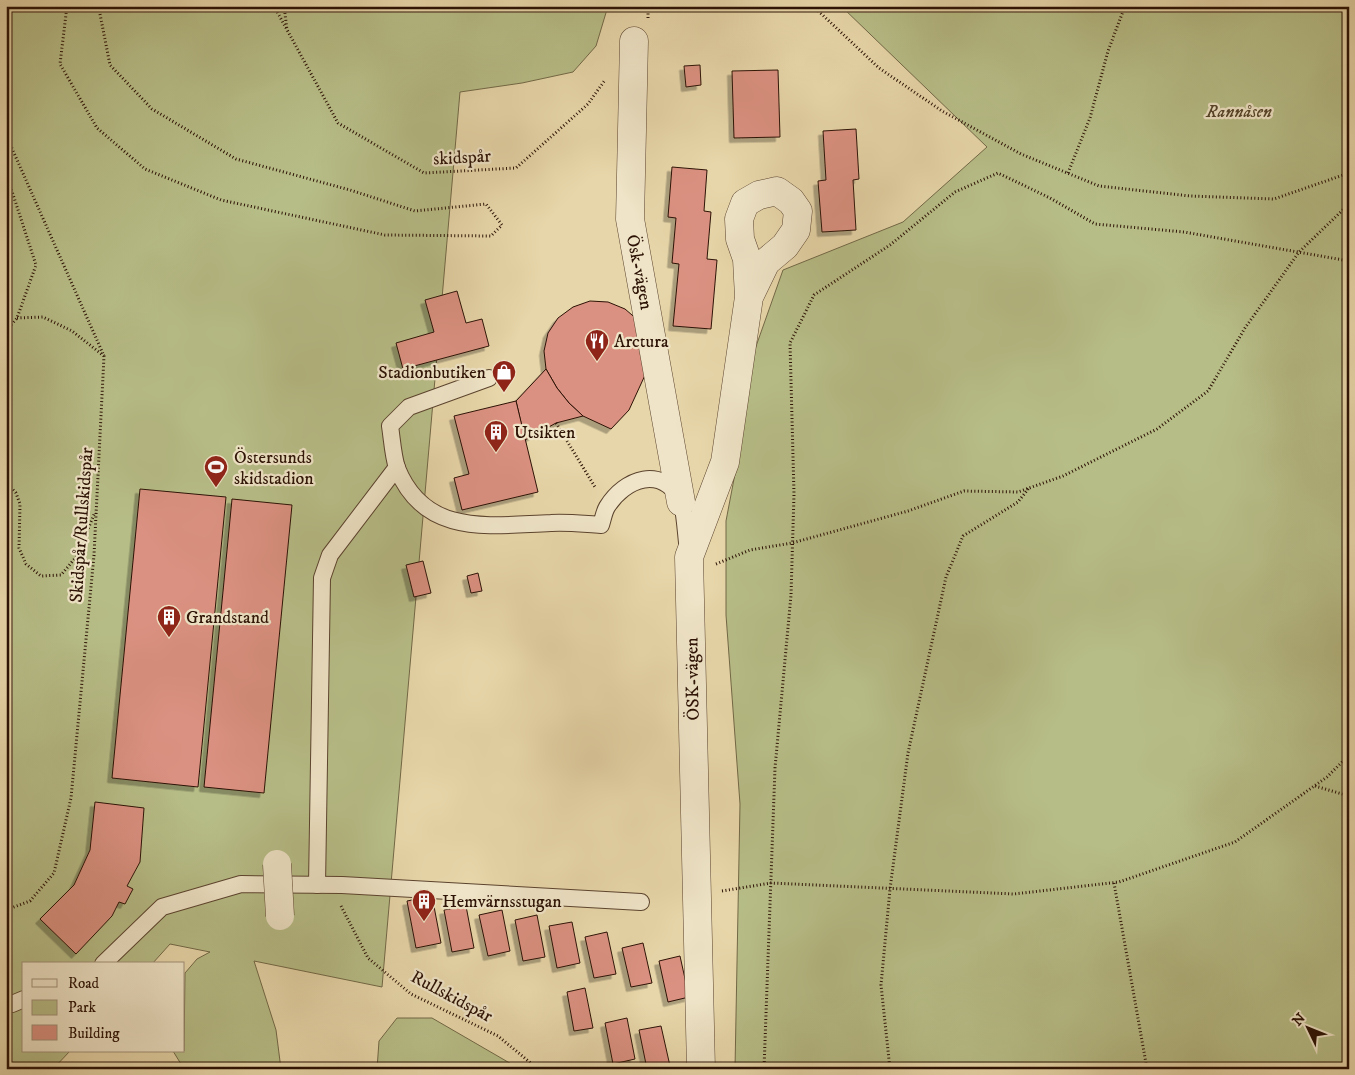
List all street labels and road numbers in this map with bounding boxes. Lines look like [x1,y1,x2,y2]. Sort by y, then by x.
street label: skidspår [433,145,492,171]
street label: Ösk-vägen [621,233,657,312]
street label: Skidspår/Rullskidspår [66,446,98,603]
street label: ÖSK-vägen [681,637,705,721]
street label: Rullskidspår [407,966,496,1028]

